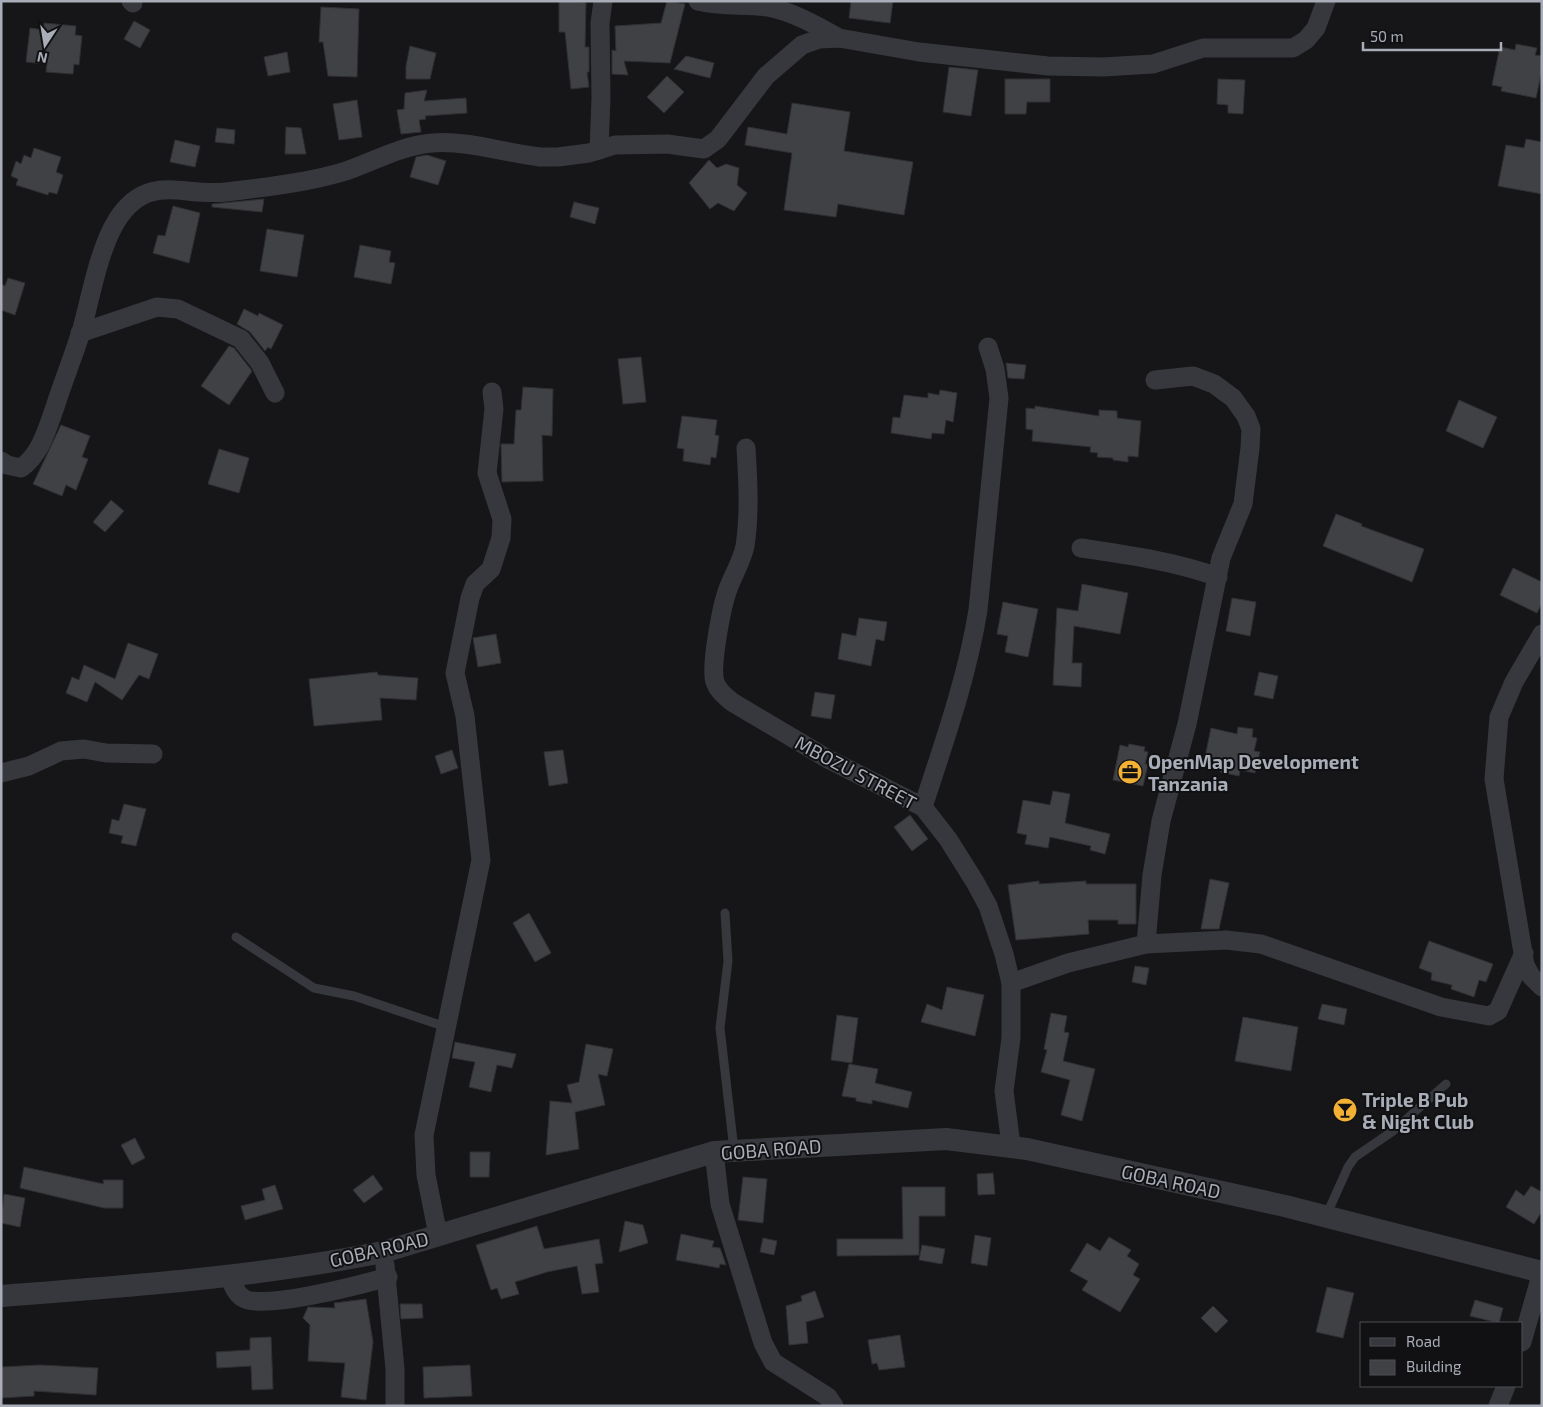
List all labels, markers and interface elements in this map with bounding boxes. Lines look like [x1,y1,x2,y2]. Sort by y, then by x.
north arrow [20,20,70,70]
scale bar [1363,20,1500,52]
text: 50 m [1370,27,1404,45]
text: N [35,49,49,68]
street label: MBOZU STREET [791,730,921,814]
place label: OpenMap Development Tanzania [1148,750,1359,795]
office icon: OpenMap Development Tanzania [1117,759,1143,785]
place label: Triple B Pub & Night Club [1362,1088,1474,1133]
bar icon: Triple B Pub & Night Club [1332,1097,1358,1123]
street label: GOBA ROAD [720,1134,822,1164]
street label: GOBA ROAD [1119,1159,1223,1203]
street label: GOBA ROAD [327,1226,431,1272]
legend [1360,1322,1523,1387]
text: Road [1406,1332,1441,1350]
text: Building [1406,1357,1462,1375]

